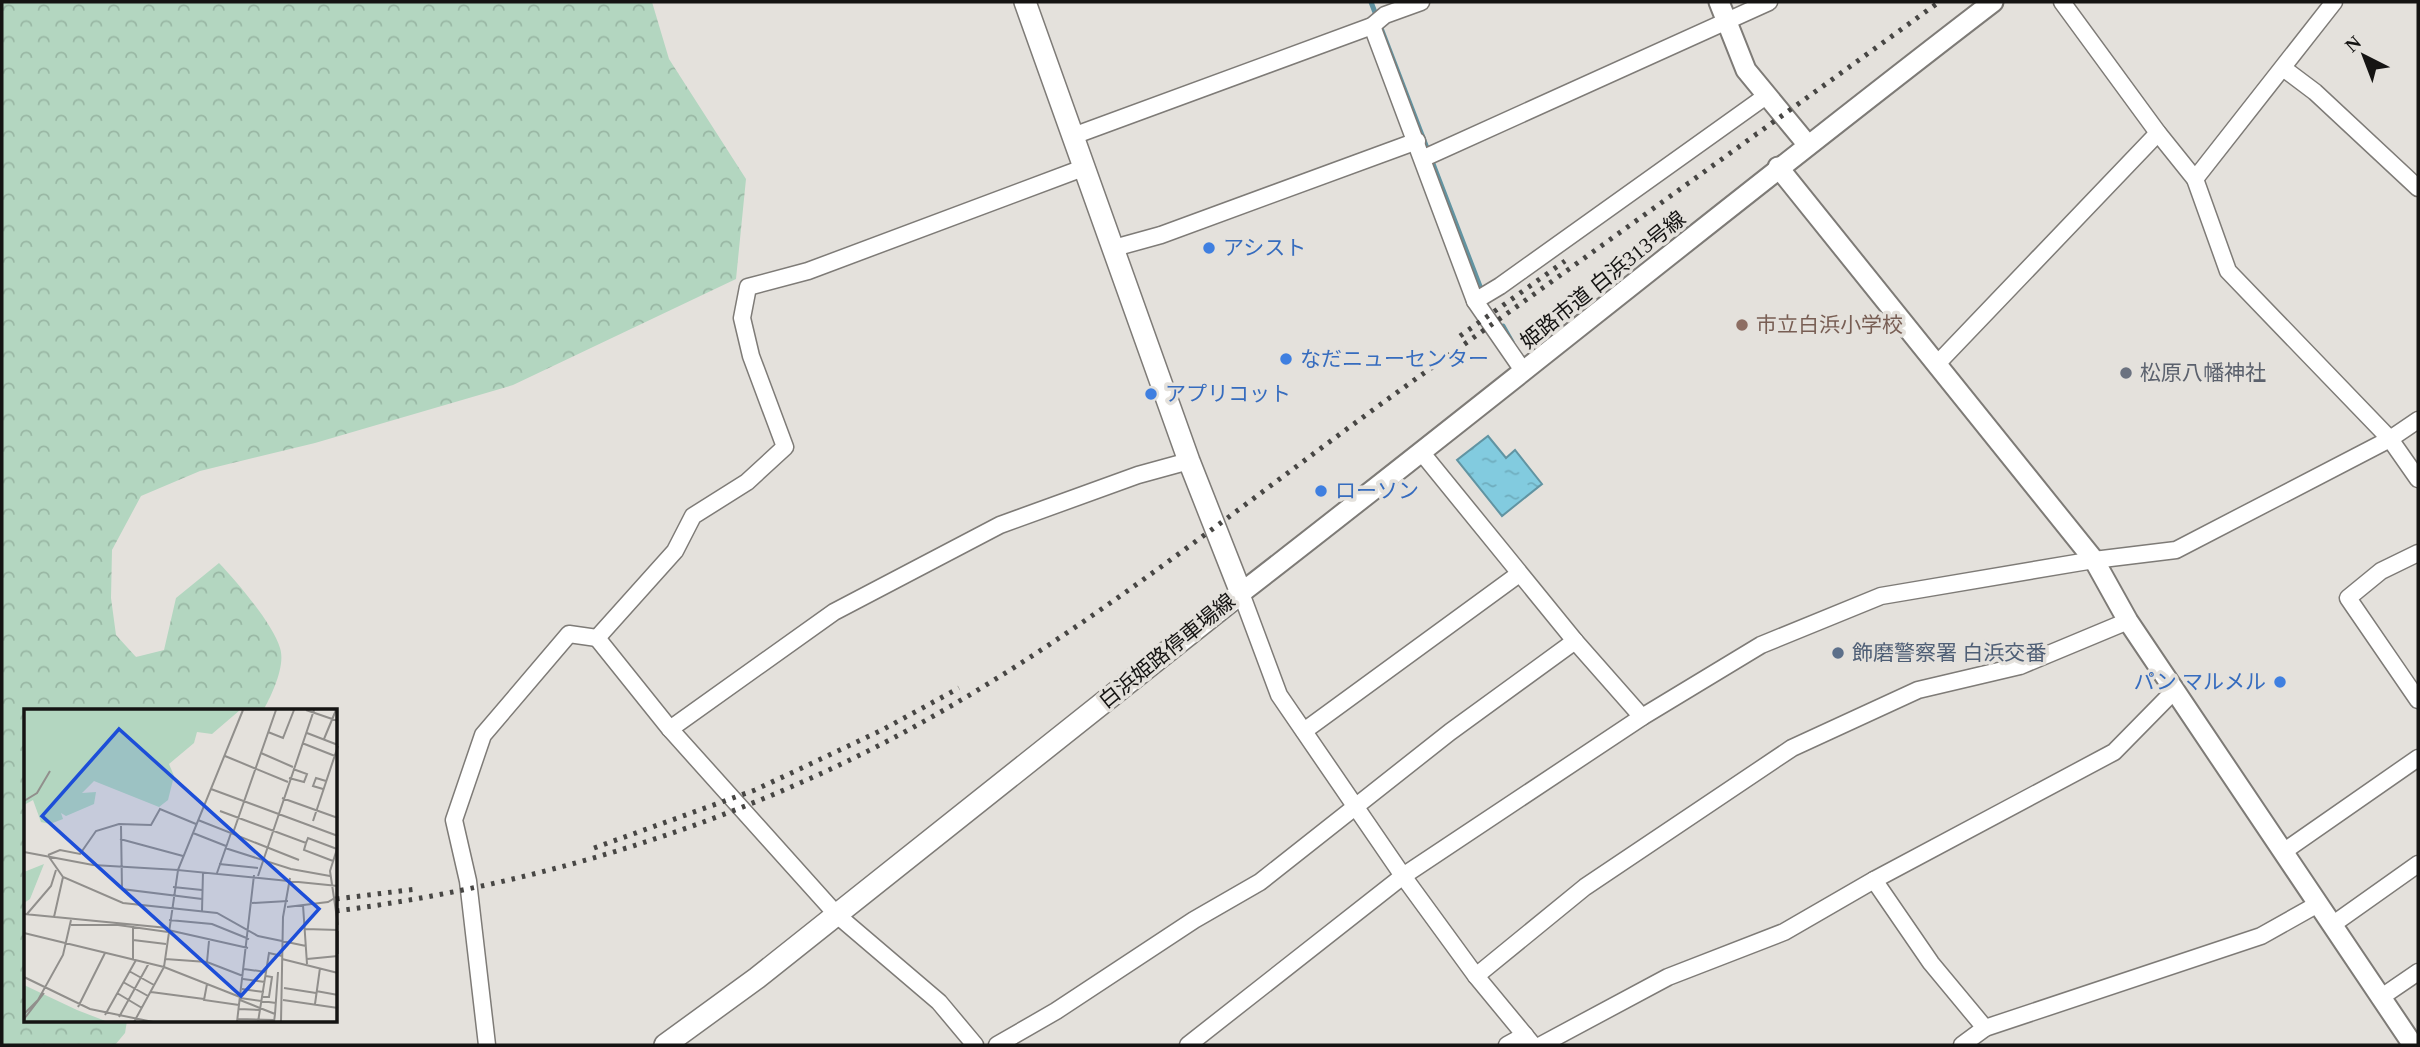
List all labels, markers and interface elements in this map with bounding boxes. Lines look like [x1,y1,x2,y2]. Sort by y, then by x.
north arrow [2329,21,2399,91]
text: N [2341,31,2365,56]
street label: 姫路市道 白浜313号線 [1516,206,1690,354]
place label: アシスト [1223,236,1306,260]
marker: アシスト [1201,240,1217,256]
place label: 市立白浜小学校 [1756,313,1903,337]
marker: 市立白浜小学校 [1734,317,1750,333]
place label: なだニューセンター [1300,347,1489,371]
marker: なだニューセンター [1278,351,1294,367]
place label: 松原八幡神社 [2140,361,2266,385]
marker: 松原八幡神社 [2118,365,2134,381]
place label: アプリコット [1165,382,1291,406]
marker: アプリコット [1143,386,1159,402]
place label: ローソン [1335,479,1419,503]
marker: ローソン [1313,483,1329,499]
street label: 白浜姫路停車場線 [1094,589,1240,713]
place label: 飾磨警察署 白浜交番 [1852,641,2046,665]
marker: 飾磨警察署 白浜交番 [1830,645,1846,661]
place label: パン マルメル [2134,670,2266,694]
marker: パン マルメル [2272,674,2288,690]
inset map [24,709,338,1023]

